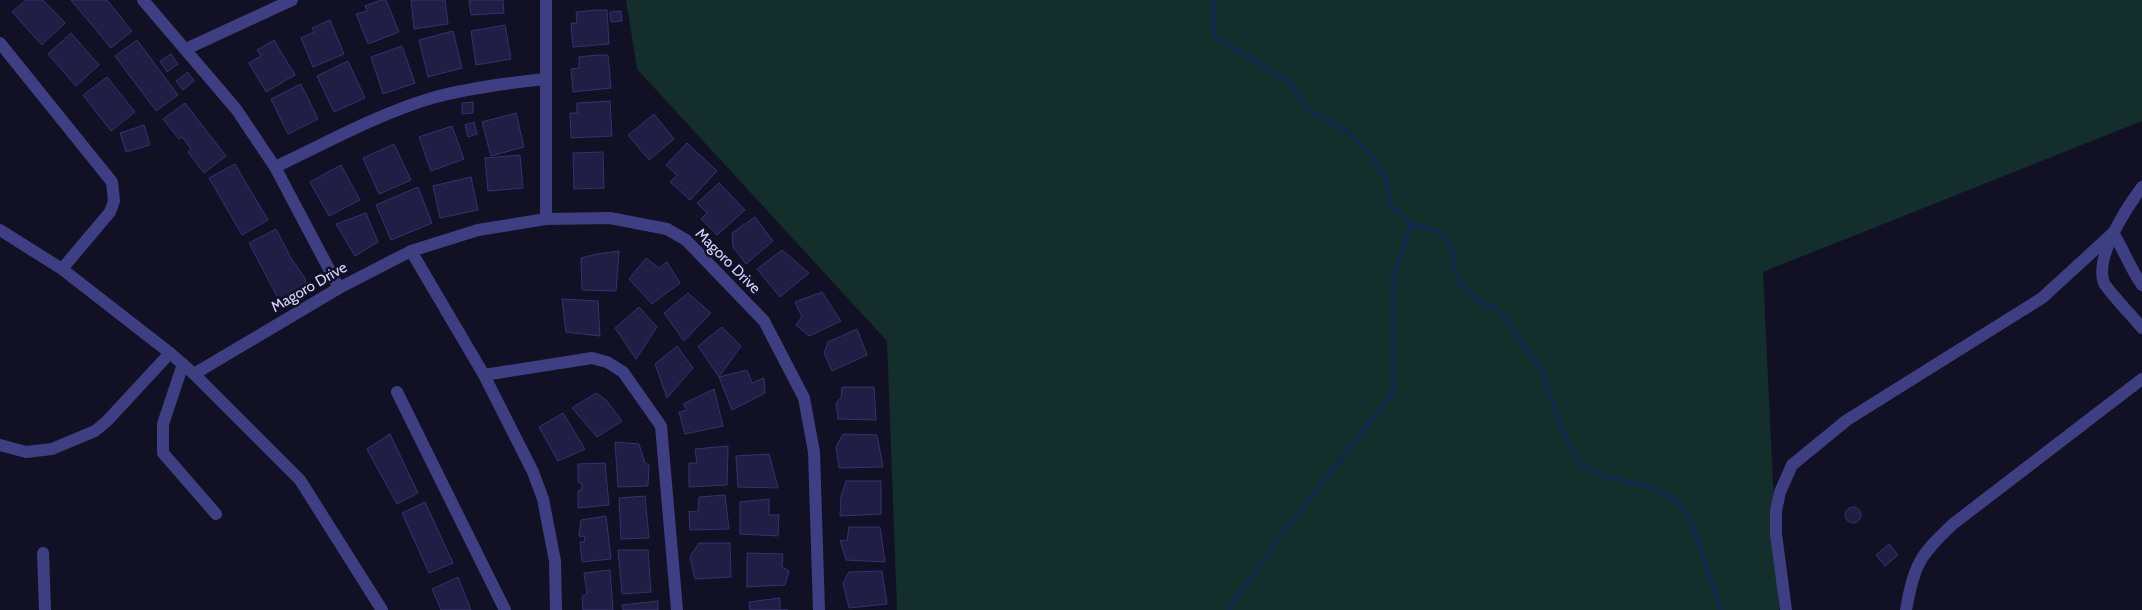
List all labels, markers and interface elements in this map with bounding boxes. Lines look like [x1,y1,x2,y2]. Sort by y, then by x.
street label: Magoro Drive [692,225,765,298]
street label: Magoro Drive [268,258,351,316]

